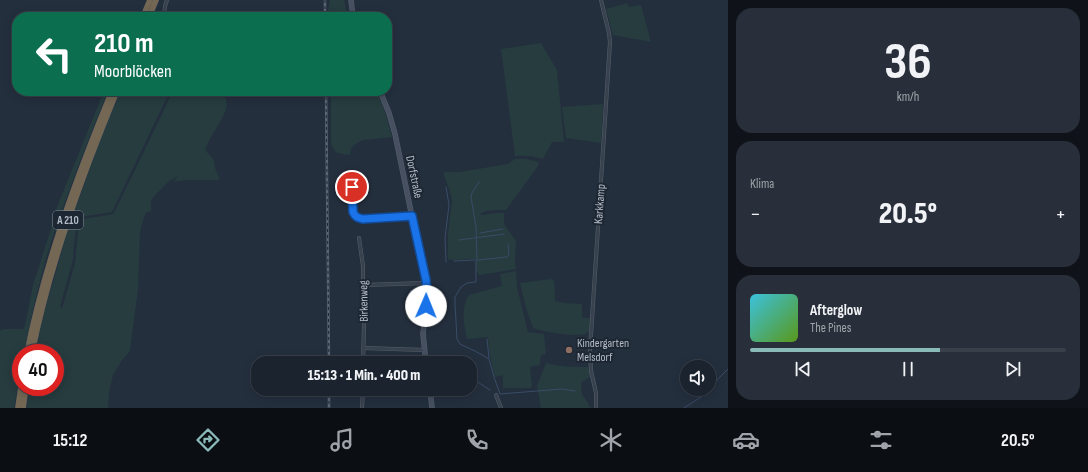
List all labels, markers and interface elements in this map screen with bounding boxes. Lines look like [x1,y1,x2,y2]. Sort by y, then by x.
text: 210 m [94,27,154,60]
icon: left [28,28,80,80]
text: 36 [884,31,932,94]
text: Moorblöcken [94,61,172,82]
text: km/h [897,89,919,105]
street label: Dorfstraße [402,154,426,200]
pin [335,170,369,204]
icon: arrive [341,176,363,198]
text: Klima [750,176,774,192]
street label: Karkkamp [591,184,609,224]
text: 20.5° [879,196,937,232]
text: − [750,201,761,228]
text: + [1055,201,1066,228]
road number: A 210 [53,211,83,229]
street label: Birkenweg [356,280,372,322]
position arrow [405,285,447,327]
text: Afterglow [810,301,862,320]
text: The Pines [810,320,851,336]
place label: Kindergarten Melsdorf [577,336,629,365]
speed limit sign: 40 [12,344,64,396]
marker: Kindergarten Melsdorf [564,345,574,355]
icon: previous [792,358,814,380]
icon: pause [897,358,919,380]
icon: next [1002,358,1024,380]
map controls [680,360,716,396]
button: sound [680,360,716,396]
text: 15:13 · 1 Min. · 400 m [308,366,420,385]
icon: directions [194,426,222,454]
icon: music [328,426,356,454]
icon: phone [463,426,491,454]
icon: climate [597,426,625,454]
icon: car [732,426,760,454]
icon: filters [867,426,895,454]
text: 15:12 [53,430,87,451]
text: 20.5° [1001,430,1035,451]

